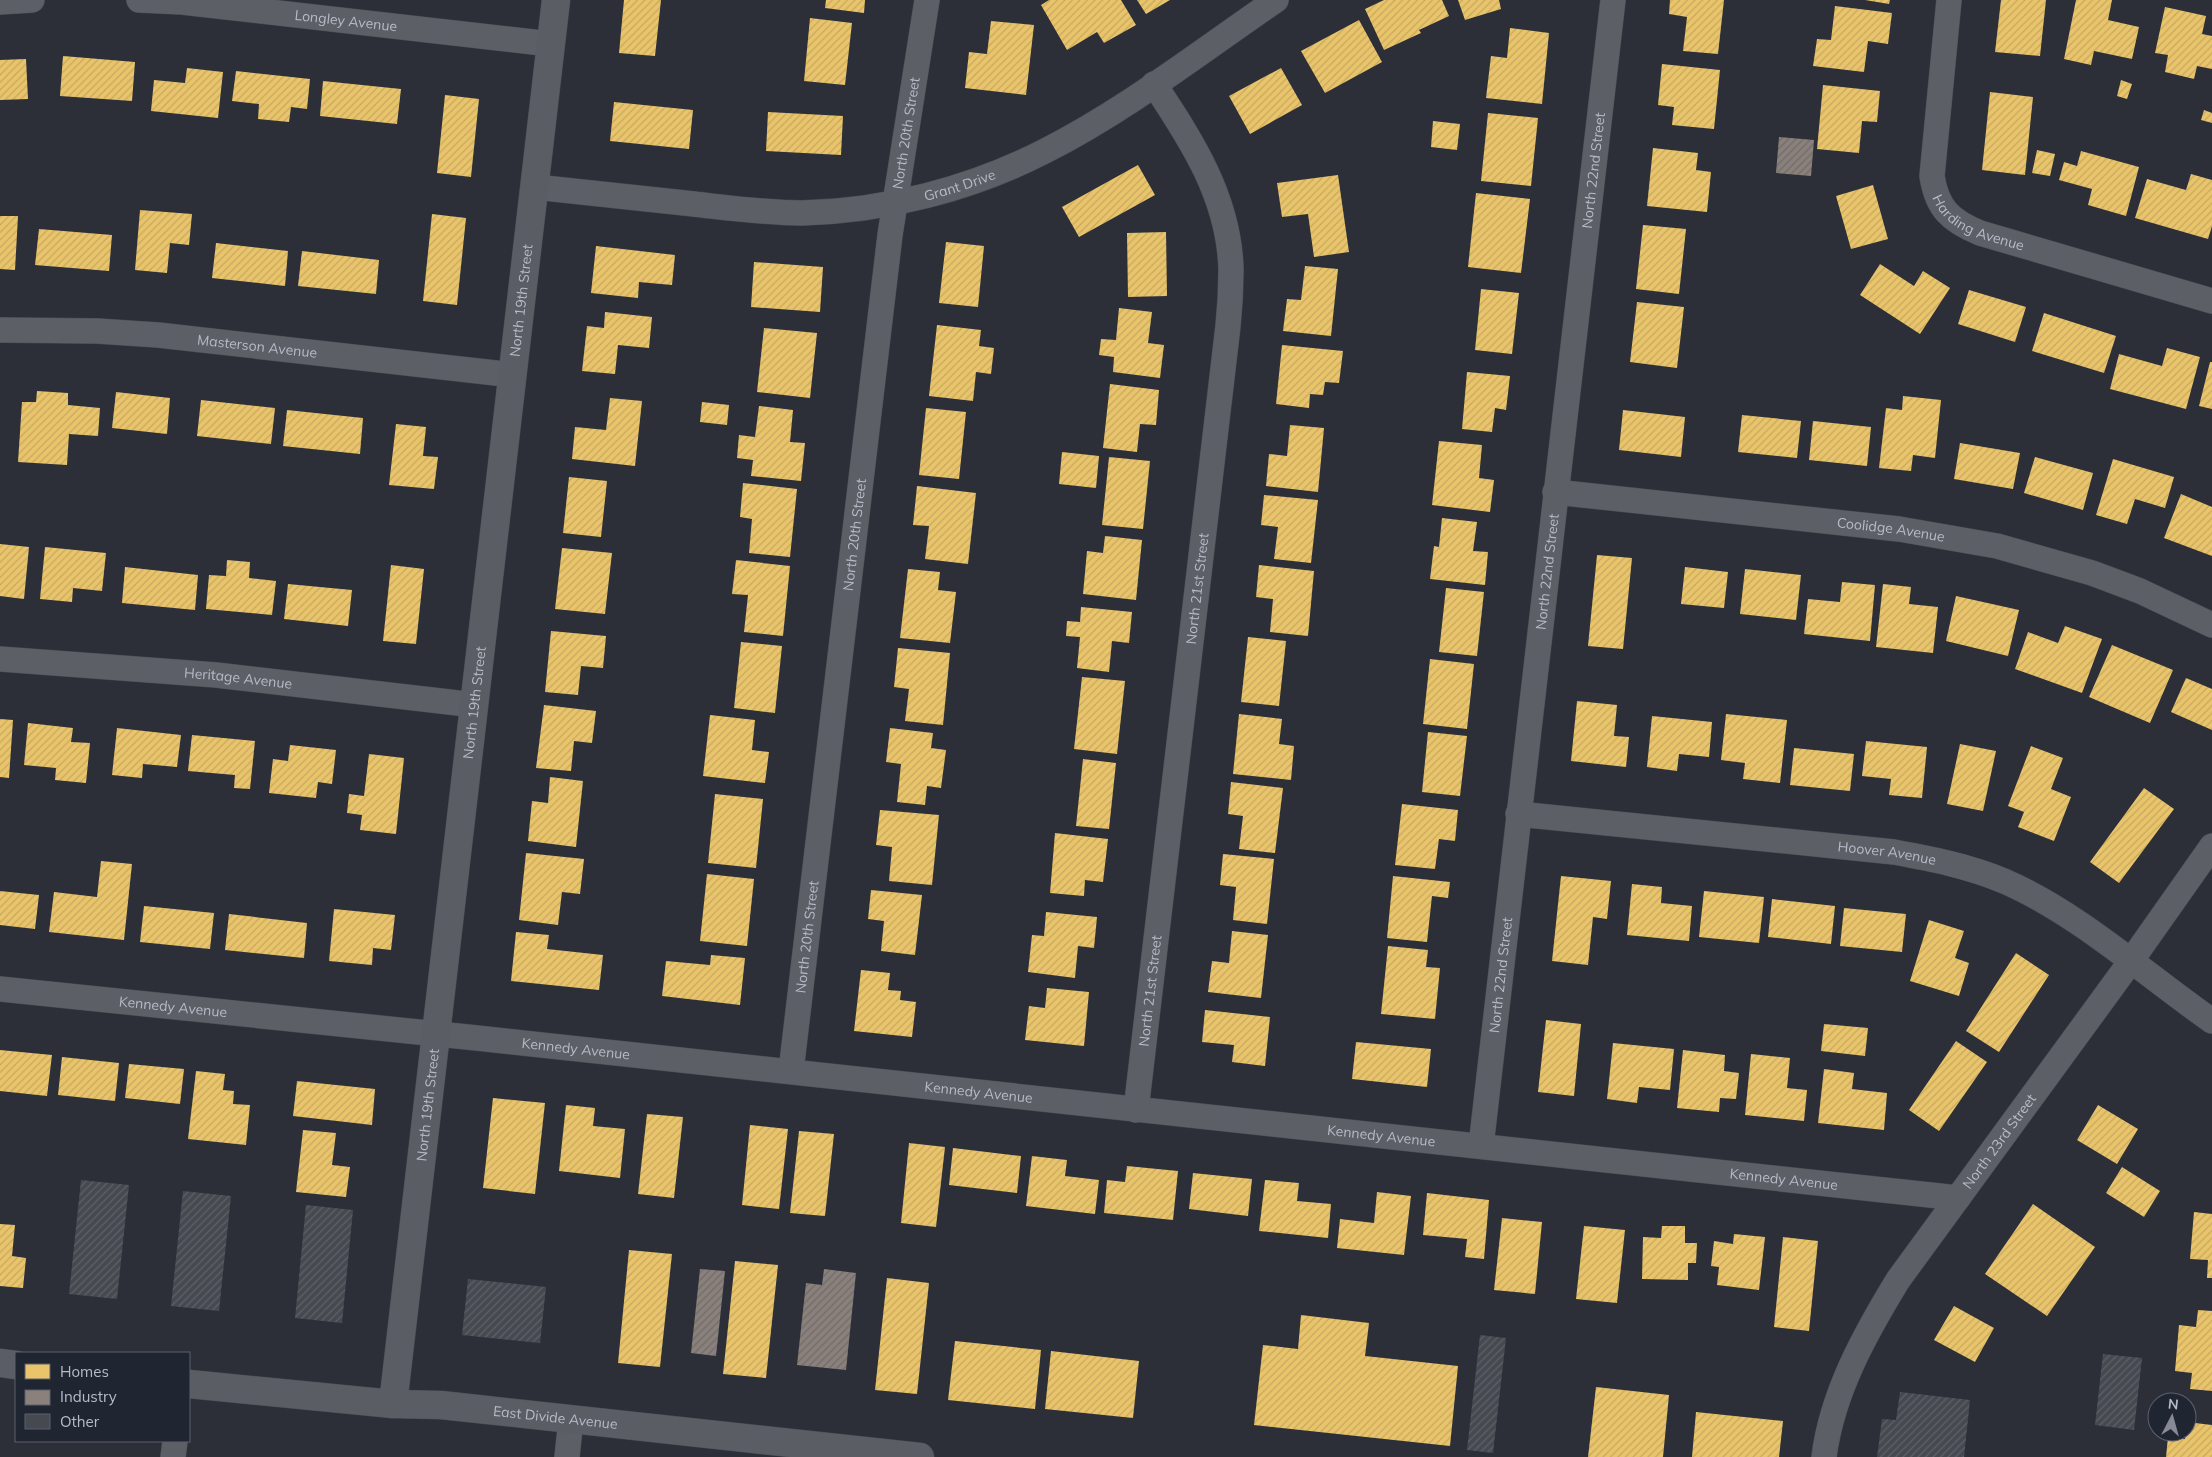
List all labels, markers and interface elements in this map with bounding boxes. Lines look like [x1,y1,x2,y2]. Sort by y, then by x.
street label: Longley Avenue [294,6,398,35]
street label: North 20th Street [888,76,924,190]
street label: North 22nd Street [1578,111,1609,229]
street label: Grant Drive [922,165,998,205]
street label: Harding Avenue [1928,191,2026,254]
street label: North 19th Street [506,243,537,358]
street label: Masterson Avenue [196,330,318,362]
street label: North 20th Street [839,477,870,592]
street label: North 22nd Street [1532,513,1563,631]
street label: Coolidge Avenue [1836,513,1946,546]
street label: North 21st Street [1182,532,1213,645]
street label: North 19th Street [459,645,490,760]
street label: Heritage Avenue [184,664,293,693]
street label: Hoover Avenue [1837,837,1938,869]
street label: North 20th Street [791,880,822,994]
street label: North 22nd Street [1485,916,1516,1034]
street label: North 21st Street [1135,934,1165,1047]
street label: Kennedy Avenue [118,992,228,1021]
street label: Kennedy Avenue [521,1034,631,1063]
street label: North 19th Street [412,1048,443,1162]
street label: Kennedy Avenue [924,1077,1034,1107]
street label: North 23rd Street [1959,1090,2040,1192]
street label: Kennedy Avenue [1326,1121,1436,1150]
street label: Kennedy Avenue [1729,1164,1839,1194]
legend [15,1352,190,1442]
text: Homes [60,1362,109,1381]
text: Industry [60,1387,117,1406]
north arrow [2147,1392,2197,1442]
text: N [2167,1395,2180,1414]
street label: East Divide Avenue [492,1402,618,1433]
text: Other [60,1412,100,1431]

